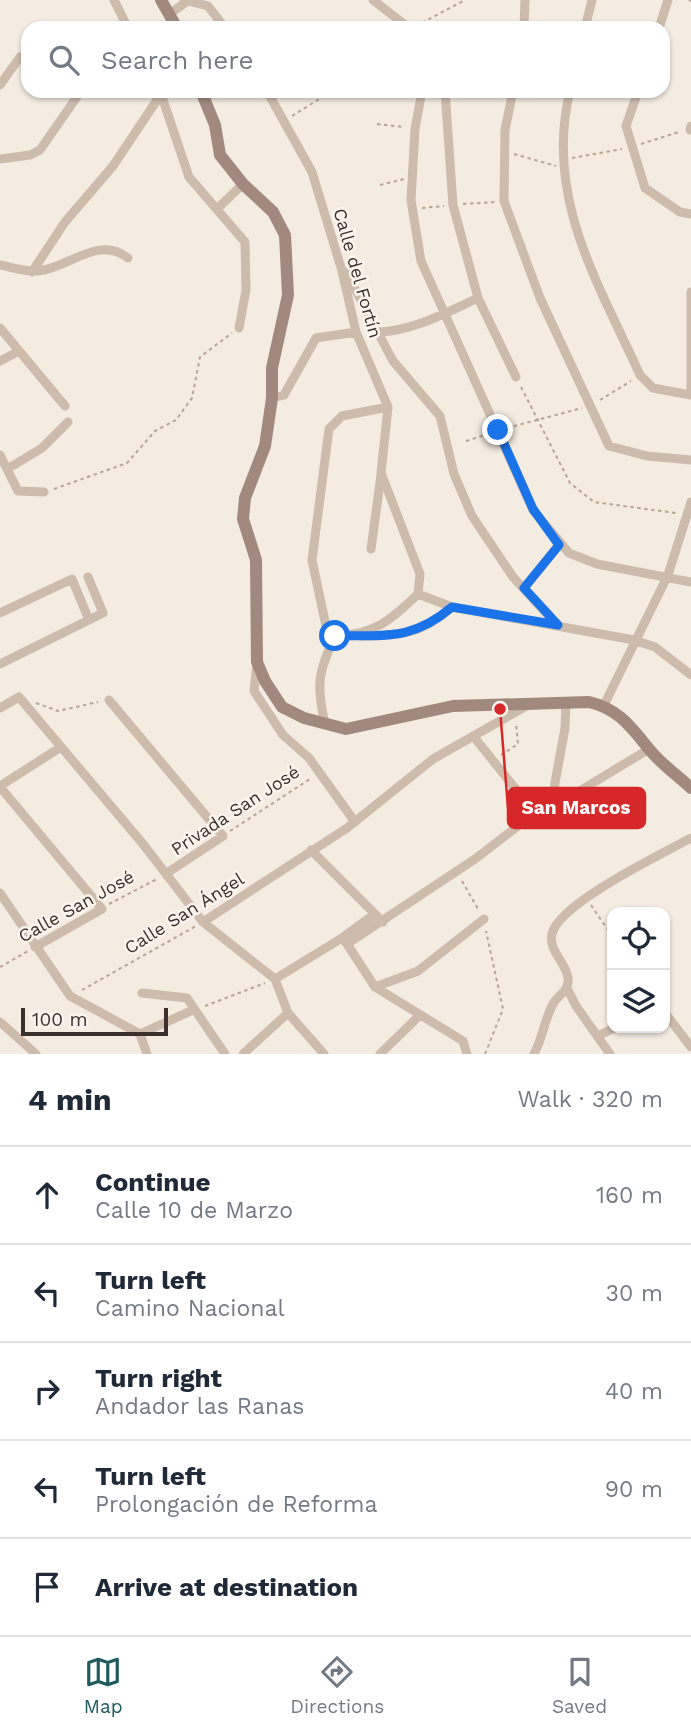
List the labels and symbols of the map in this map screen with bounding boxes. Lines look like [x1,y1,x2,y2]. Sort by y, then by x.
street label: Calle del Fortín [329,206,387,340]
route end [482,414,513,445]
route start [319,620,350,651]
street label: Privada San José [167,761,303,859]
callout: San Marcos [508,788,645,828]
text: San Marcos [522,796,630,819]
street label: Calle San José [14,866,138,946]
street label: Calle San Ángel [120,868,248,958]
scale bar [21,1005,168,1037]

